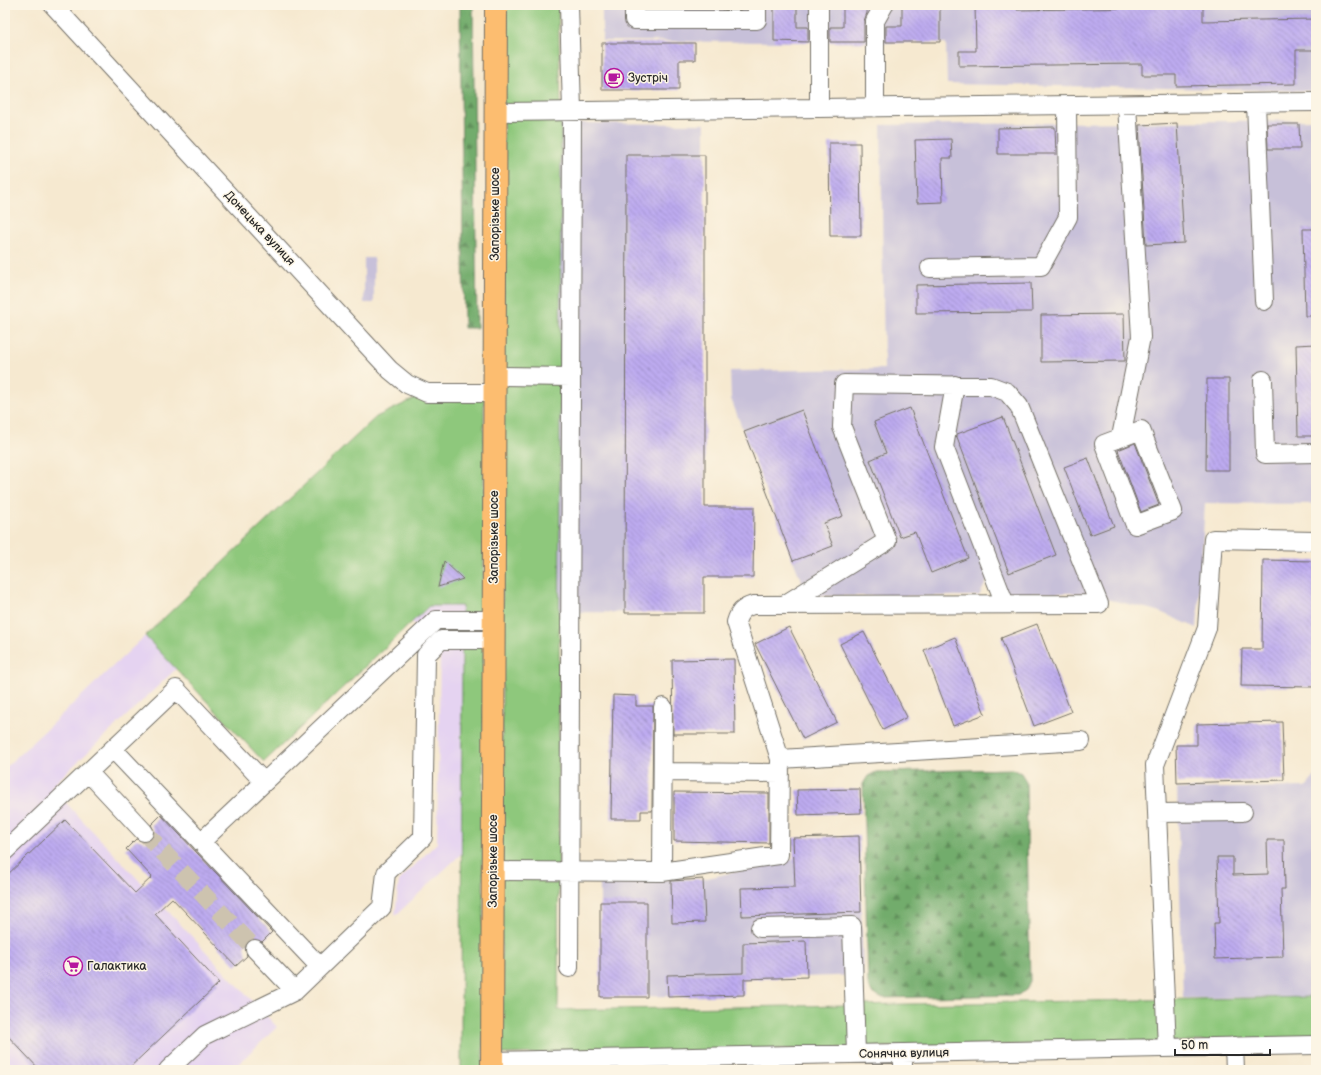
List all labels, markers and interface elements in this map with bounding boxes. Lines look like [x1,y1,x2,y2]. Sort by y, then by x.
cafe icon: Зустріч [603,67,625,89]
place label: Зустріч [628,71,668,86]
street label: Запорізьке шосе [488,167,503,261]
street label: Донецька вулиця [221,188,298,269]
street label: Запорізьке шосе [487,490,502,584]
street label: Запорізьке шосе [486,814,501,908]
supermarket icon: Галактика [62,955,84,977]
place label: Галактика [87,959,147,974]
scale bar [1175,1031,1270,1057]
text: 50 m [1181,1038,1208,1053]
street label: Сонячна вулиця [859,1045,950,1062]

